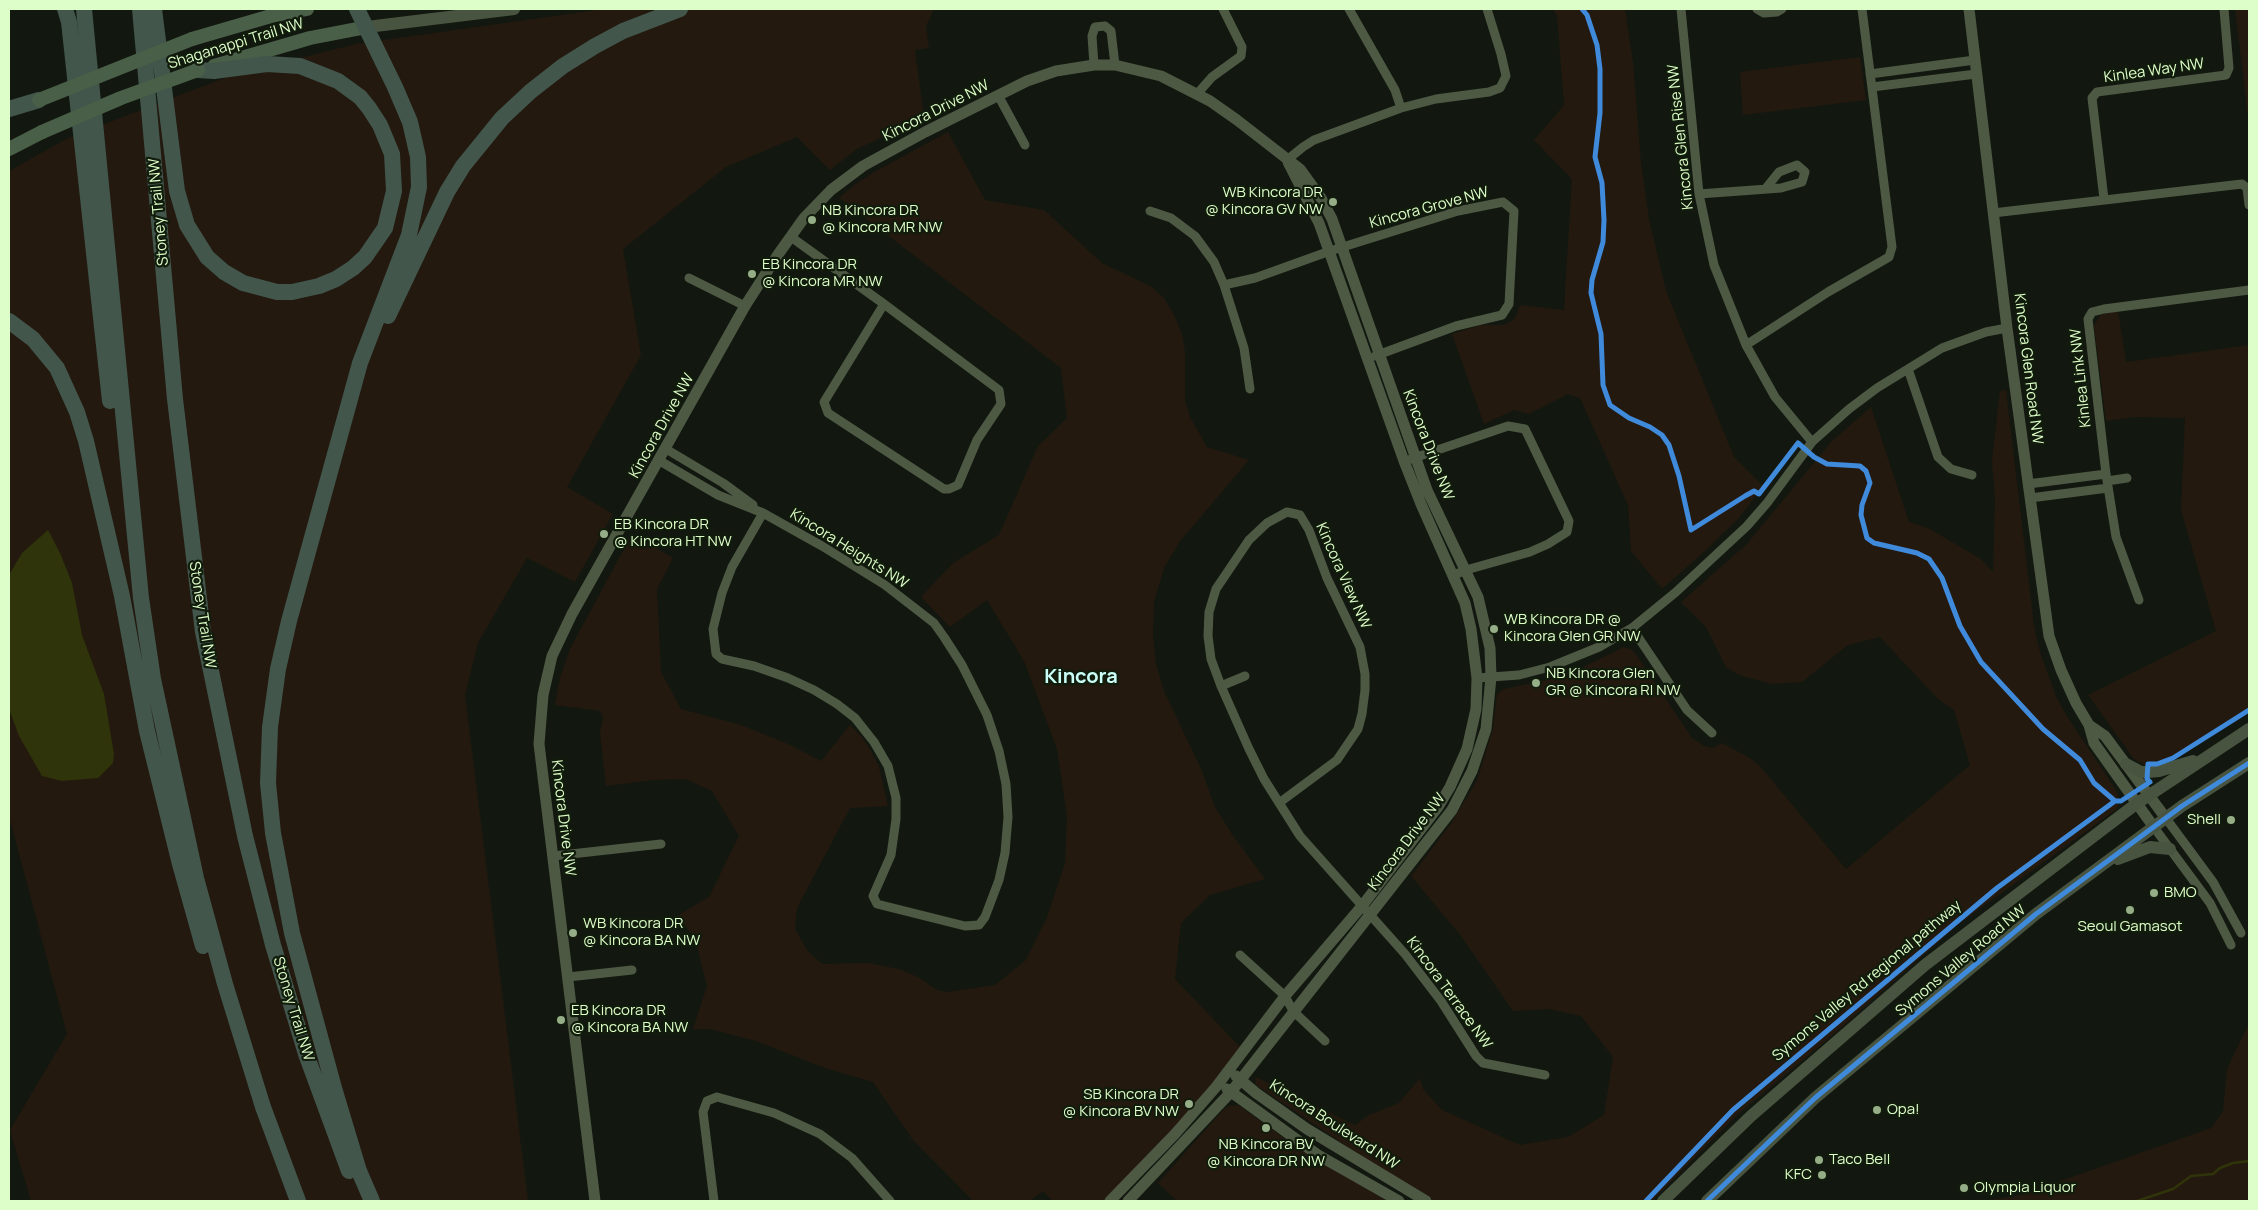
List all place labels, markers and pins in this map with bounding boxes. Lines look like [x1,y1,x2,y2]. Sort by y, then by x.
place label: WB Kincora DR @ Kincora GV NW [1205,184,1323,219]
marker: WB Kincora DR @ Kincora GV NW [1327,196,1339,208]
place label: NB Kincora DR @ Kincora MR NW [822,202,943,237]
marker: NB Kincora DR @ Kincora MR NW [806,214,818,226]
place label: EB Kincora DR @ Kincora MR NW [762,256,883,291]
marker: EB Kincora DR @ Kincora MR NW [746,268,758,280]
place label: EB Kincora DR @ Kincora HT NW [614,516,732,551]
marker: EB Kincora DR @ Kincora HT NW [598,528,610,540]
place label: WB Kincora DR @ Kincora Glen GR NW [1504,611,1641,646]
marker: WB Kincora DR @ Kincora Glen GR NW [1488,623,1500,635]
place label: NB Kincora Glen GR @ Kincora RI NW [1546,665,1680,700]
marker: NB Kincora Glen GR @ Kincora RI NW [1530,677,1542,689]
place label: Shell [2187,811,2221,829]
marker: Shell [2225,814,2237,826]
place label: BMO [2164,884,2197,902]
marker: BMO [2148,887,2160,899]
marker: Seoul Gamasot [2124,904,2136,916]
place label: WB Kincora DR @ Kincora BA NW [583,915,700,950]
place label: Seoul Gamasot [2077,918,2183,936]
marker: WB Kincora DR @ Kincora BA NW [567,927,579,939]
place label: EB Kincora DR @ Kincora BA NW [571,1002,688,1037]
marker: EB Kincora DR @ Kincora BA NW [555,1014,567,1026]
place label: SB Kincora DR @ Kincora BV NW [1063,1086,1179,1121]
marker: SB Kincora DR @ Kincora BV NW [1183,1098,1195,1110]
place label: Opa! [1887,1101,1920,1119]
marker: Opa! [1871,1104,1883,1116]
marker: NB Kincora BV @ Kincora DR NW [1260,1122,1272,1134]
place label: NB Kincora BV @ Kincora DR NW [1207,1136,1325,1171]
place label: Taco Bell [1829,1151,1890,1169]
marker: Taco Bell [1813,1154,1825,1166]
place label: KFC [1785,1166,1812,1184]
marker: KFC [1816,1169,1828,1181]
place label: Olympia Liquor [1974,1179,2076,1197]
marker: Olympia Liquor [1958,1182,1970,1194]

